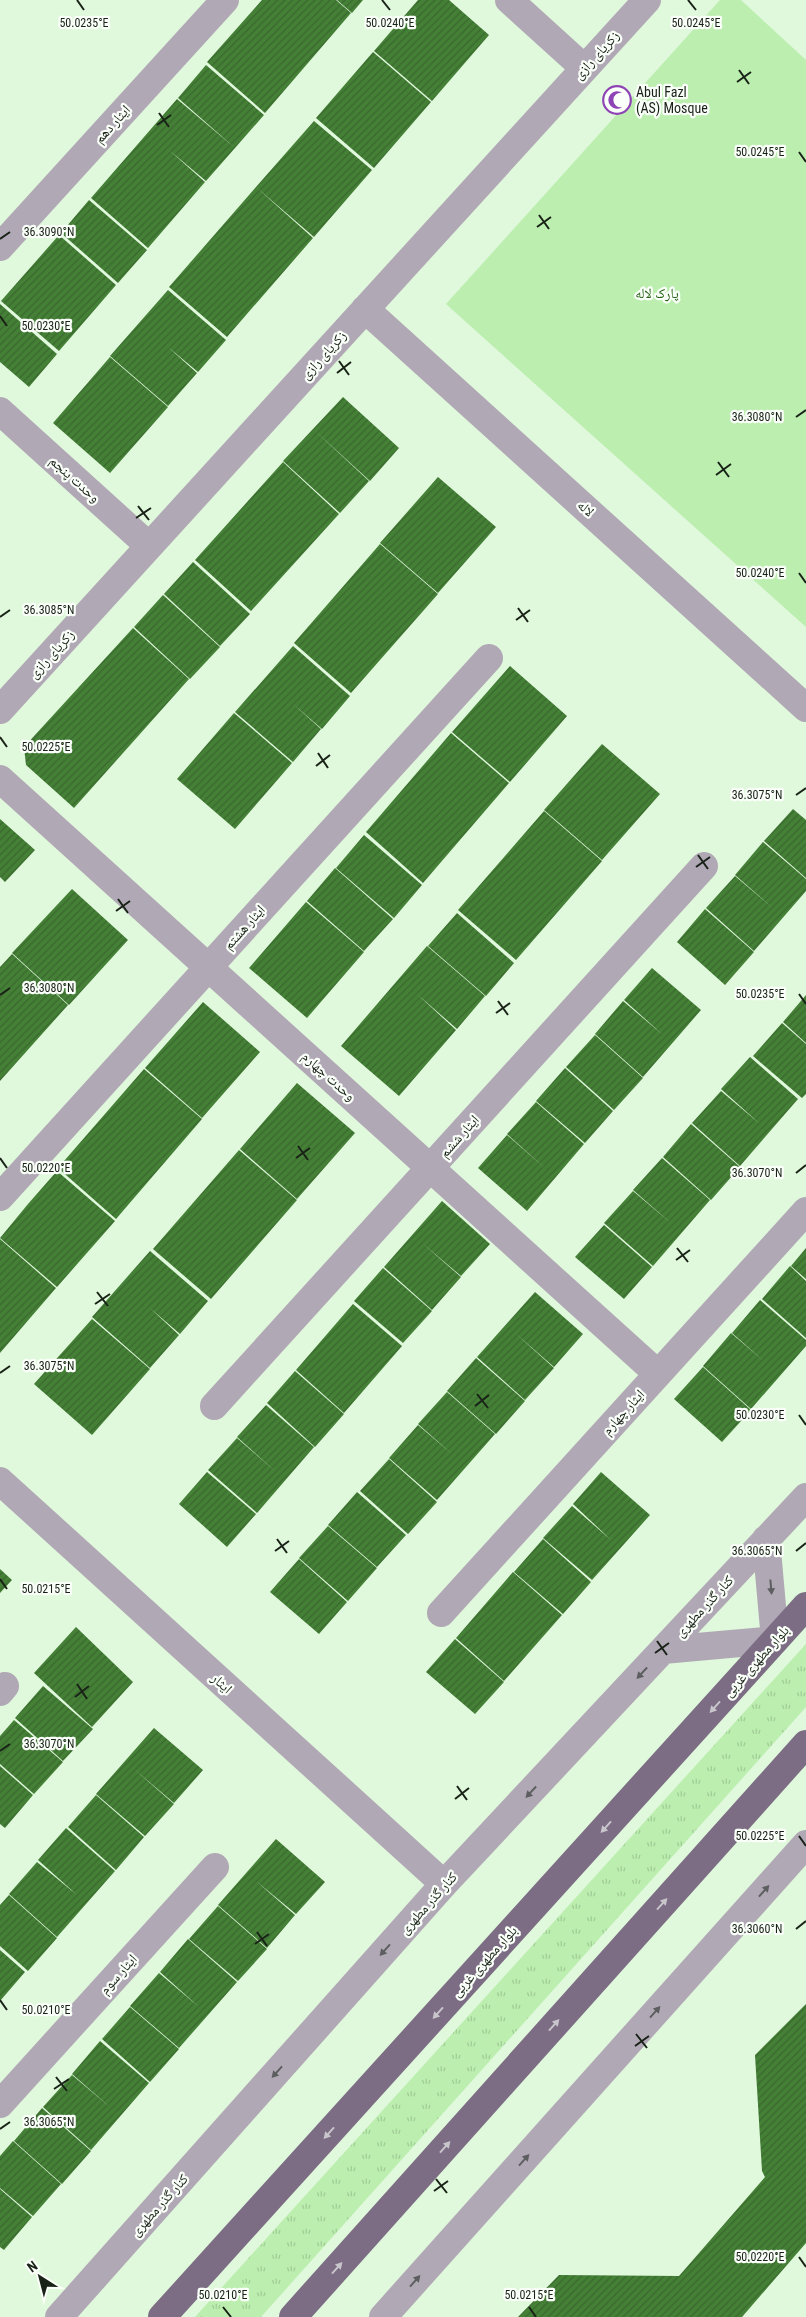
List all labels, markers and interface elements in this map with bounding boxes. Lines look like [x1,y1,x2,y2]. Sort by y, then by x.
text: 50.0235°E [59,16,109,30]
text: 50.0240°E [365,16,415,30]
text: 50.0245°E [671,16,721,30]
street label: زکریای رازی [570,27,623,83]
place label: Abul Fazl (AS) Mosque [636,84,708,117]
mosque icon: Abul Fazl (AS) Mosque [602,85,632,115]
street label: ایثار دهم [91,102,135,148]
text: 50.0245°E [735,145,785,159]
text: 36.3090°N [24,225,74,239]
park label: پارک لاله [635,285,679,302]
text: 50.0230°E [21,319,71,333]
street label: زکریای رازی [297,327,350,383]
text: 36.3080°N [732,410,782,424]
street label: وحدت پنجم [45,452,103,507]
street label: لاله [574,497,598,519]
text: 50.0240°E [735,566,785,580]
text: 36.3085°N [24,603,74,617]
street label: زکریای رازی [25,626,78,682]
text: 50.0225°E [21,740,71,754]
text: 36.3075°N [732,788,782,802]
street label: ایثار هشتم [220,902,270,954]
text: 36.3080°N [24,981,74,995]
text: 50.0235°E [735,987,785,1001]
street label: وحدت چهارم [298,1048,359,1106]
street label: ایثار ششم [436,1112,484,1162]
text: 50.0220°E [21,1161,71,1175]
text: 36.3070°N [732,1166,782,1180]
text: 36.3075°N [24,1359,74,1373]
street label: ایثار چهارم [599,1386,649,1439]
text: 50.0230°E [735,1408,785,1422]
text: 36.3065°N [732,1544,782,1558]
street label: کنار گذر مطهری [672,1572,737,1641]
one-way arrow [767,1580,775,1596]
text: 50.0215°E [21,1582,71,1596]
street label: بلوار مطهری غربی [720,1622,793,1700]
one-way arrow [636,1667,648,1679]
street label: ایثار [207,1669,236,1697]
one-way arrow [709,1700,720,1713]
text: 36.3070°N [24,1737,74,1751]
one-way arrow [525,1785,537,1797]
one-way arrow [600,1821,611,1834]
text: 50.0225°E [735,1829,785,1843]
street label: کنار گذر مطهری [396,1869,461,1938]
one-way arrow [758,1886,770,1898]
one-way arrow [656,1899,668,1911]
street label: بلوار مطهری غربی [448,1922,521,2000]
text: 36.3060°N [732,1922,782,1936]
one-way arrow [380,1944,391,1957]
street label: ایثار سوم [96,1951,141,1999]
text: 50.0210°E [21,2003,71,2017]
one-way arrow [432,2006,444,2018]
one-way arrow [650,2006,661,2019]
one-way arrow [548,2020,560,2032]
one-way arrow [272,2065,283,2078]
text: 36.3065°N [24,2115,74,2129]
one-way arrow [323,2127,335,2139]
one-way arrow [440,2140,451,2153]
one-way arrow [518,2154,530,2166]
street label: کنار گذر مطهری [127,2171,192,2240]
text: 50.0220°E [735,2250,785,2264]
north arrow [15,2252,65,2302]
text: N [24,2257,41,2275]
one-way arrow [331,2262,343,2274]
one-way arrow [409,2275,421,2287]
text: 50.0210°E [198,2288,248,2302]
text: 50.0215°E [504,2288,554,2302]

